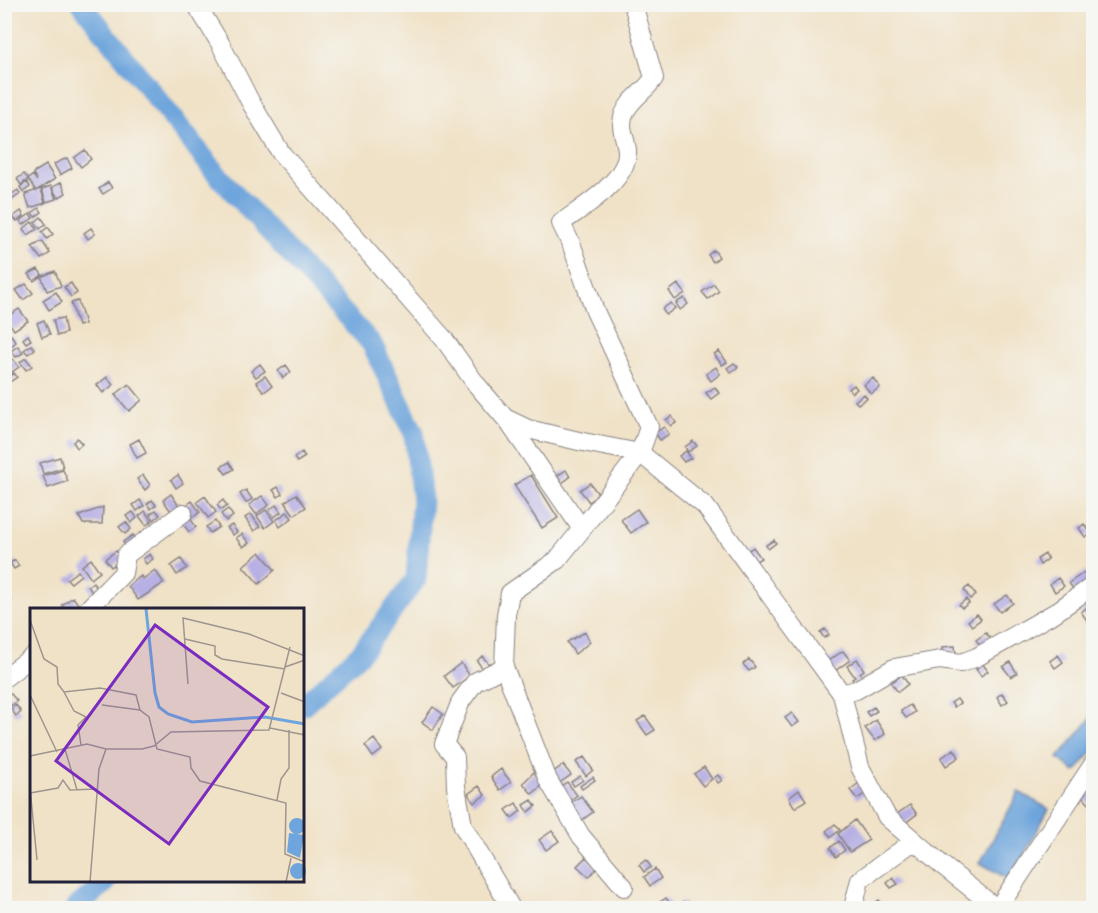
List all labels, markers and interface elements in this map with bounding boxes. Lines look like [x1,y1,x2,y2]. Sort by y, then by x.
inset map [30,608,304,883]

